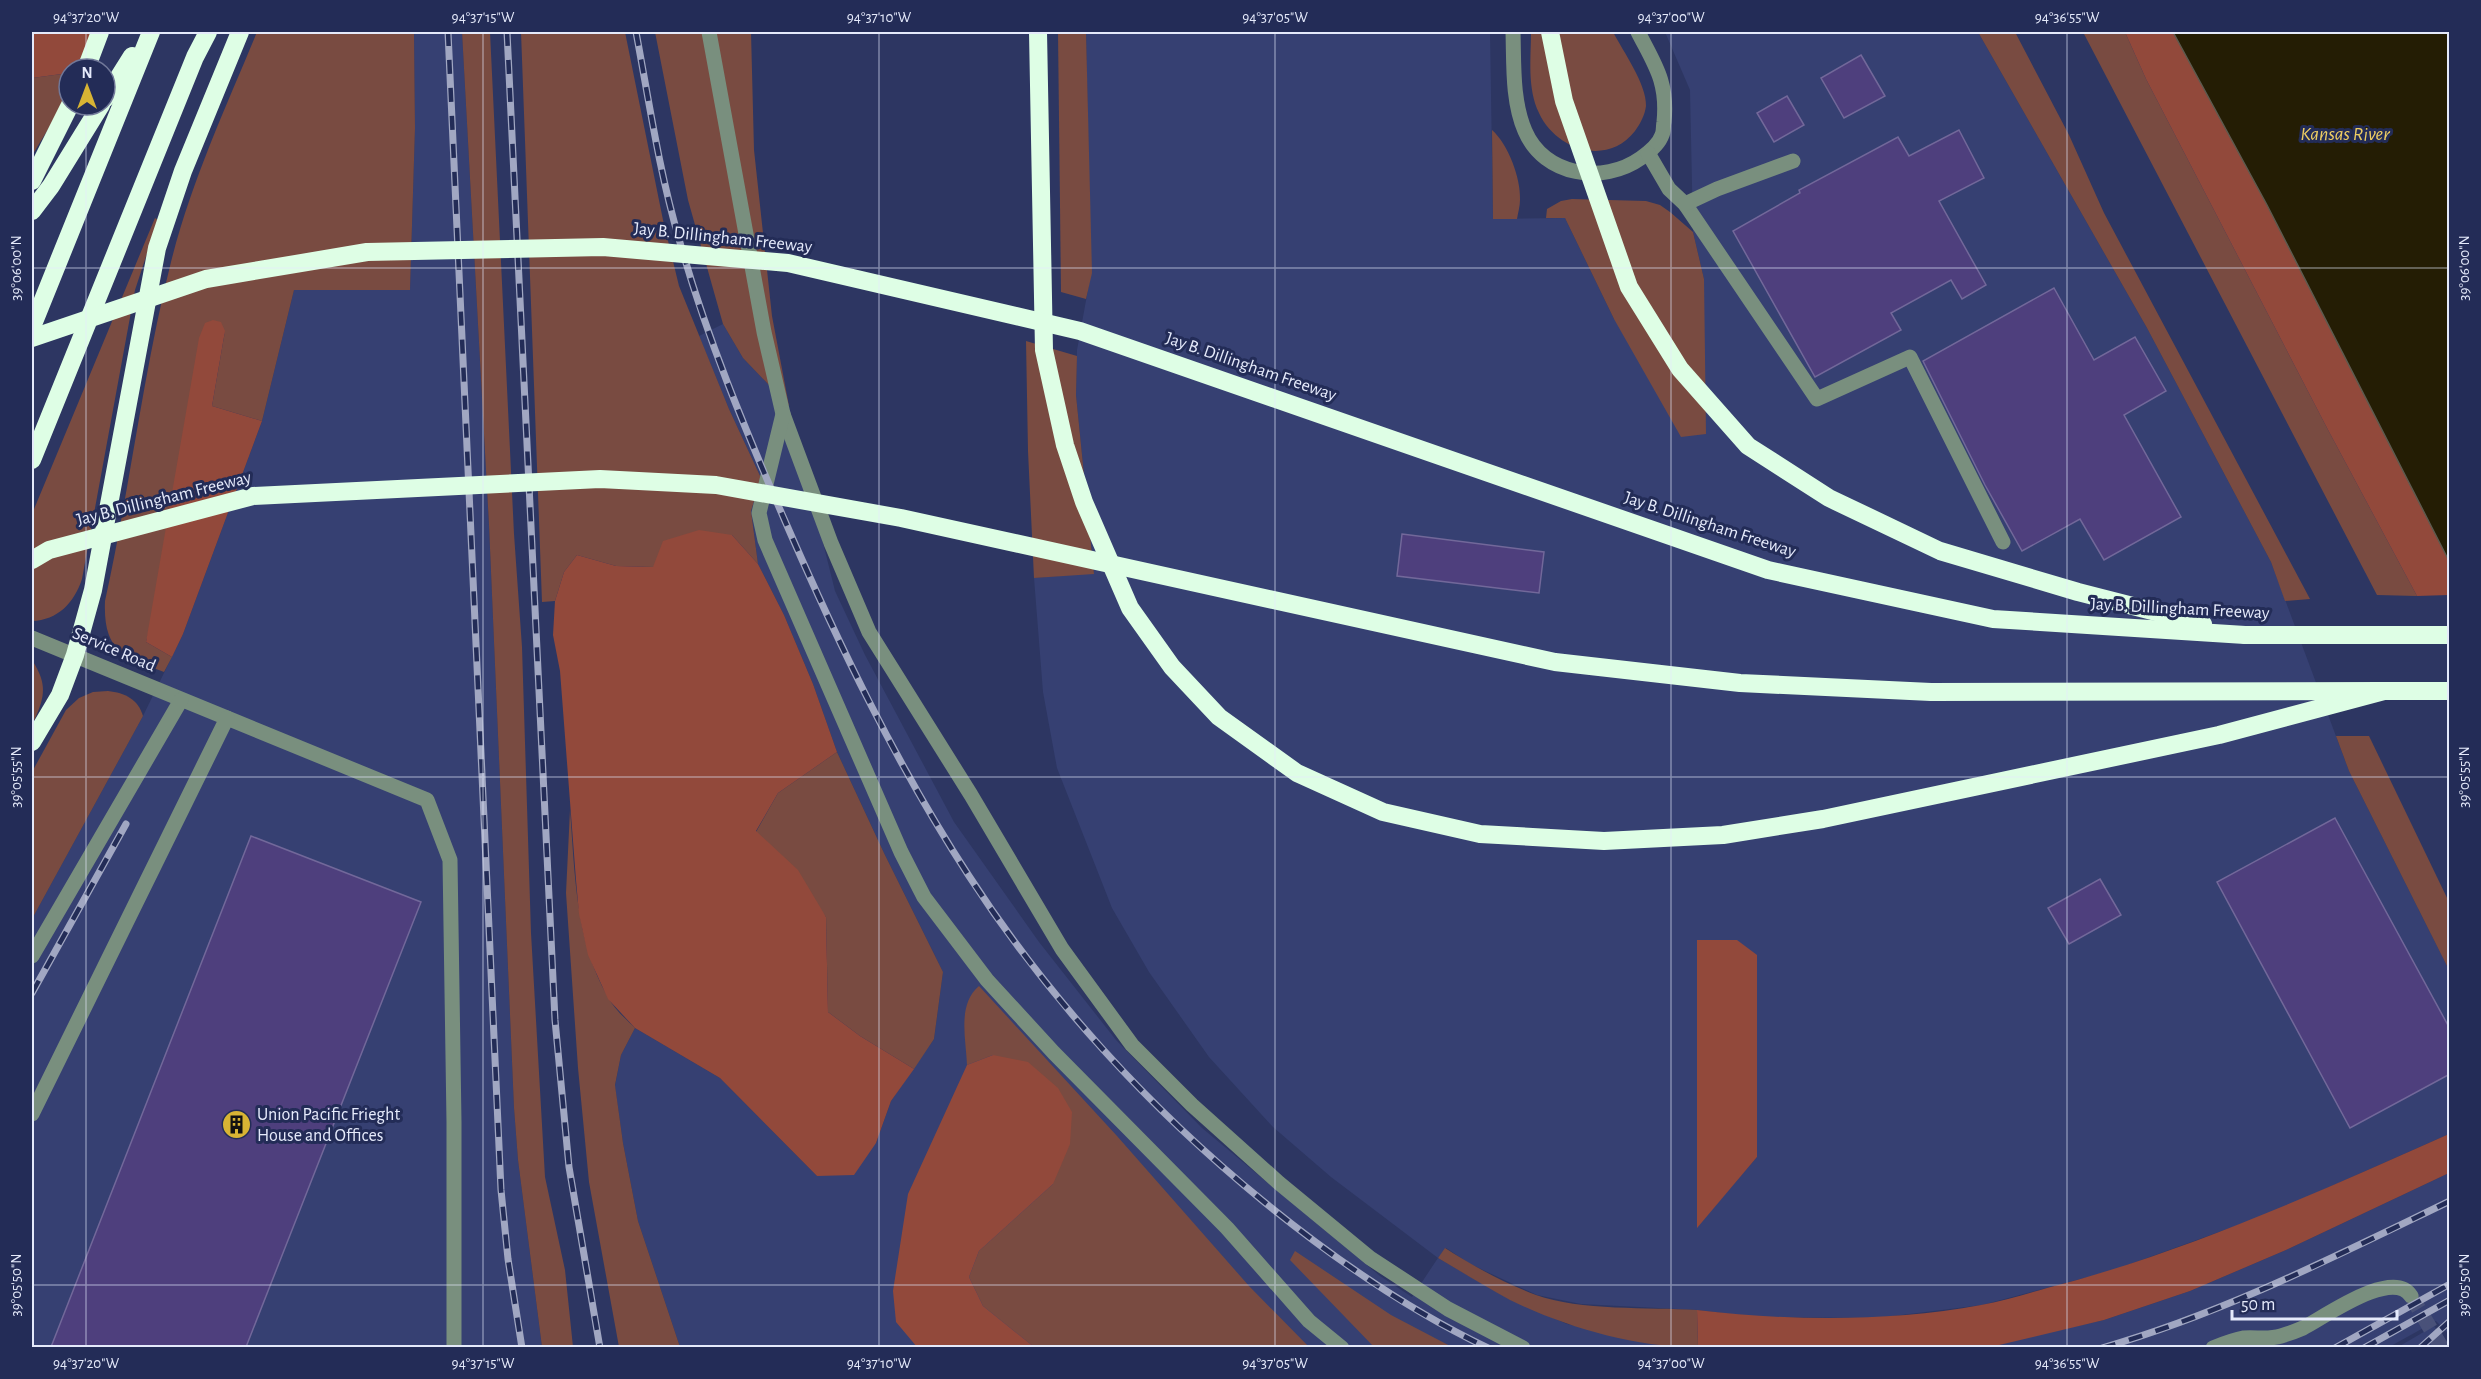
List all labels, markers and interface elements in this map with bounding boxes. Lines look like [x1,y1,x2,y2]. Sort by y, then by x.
text: 94°37'20"W [53,10,120,25]
text: 94°37'15"W [452,10,515,25]
text: 94°37'10"W [847,10,912,25]
text: 94°37'05"W [1242,10,1308,25]
text: 94°37'00"W [1637,10,1705,25]
text: 94°36'55"W [2035,10,2100,25]
north arrow [57,57,117,117]
text: N [81,65,93,81]
water label: Kansas River [2300,124,2390,144]
street label: Jay B. Dillingham Freeway [633,220,813,256]
text: 39°06'00"N [9,235,24,301]
text: 39°06'00"N [2457,235,2472,301]
street label: Jay B. Dillingham Freeway [1163,329,1339,405]
street label: Jay B. Dillingham Freeway [75,469,253,529]
street label: Jay B. Dillingham Freeway [1622,489,1798,561]
street label: Jay B. Dillingham Freeway [2090,595,2270,623]
street label: Service Road [70,624,158,676]
text: 39°05'55"N [9,746,24,808]
text: 39°05'55"N [2457,746,2472,808]
place label: Union Pacific Frieght House and Offices [257,1106,400,1145]
building icon: Union Pacific Frieght House and Offices [220,1109,252,1141]
text: 39°05'50"N [9,1254,24,1316]
text: 39°05'50"N [2457,1254,2472,1316]
scale bar [2232,1283,2397,1321]
text: 50 m [2241,1296,2275,1314]
text: 94°37'20"W [53,1356,120,1371]
text: 94°37'15"W [452,1356,515,1371]
text: 94°37'10"W [847,1356,912,1371]
text: 94°37'05"W [1242,1356,1308,1371]
text: 94°37'00"W [1637,1356,1705,1371]
text: 94°36'55"W [2035,1356,2100,1371]

